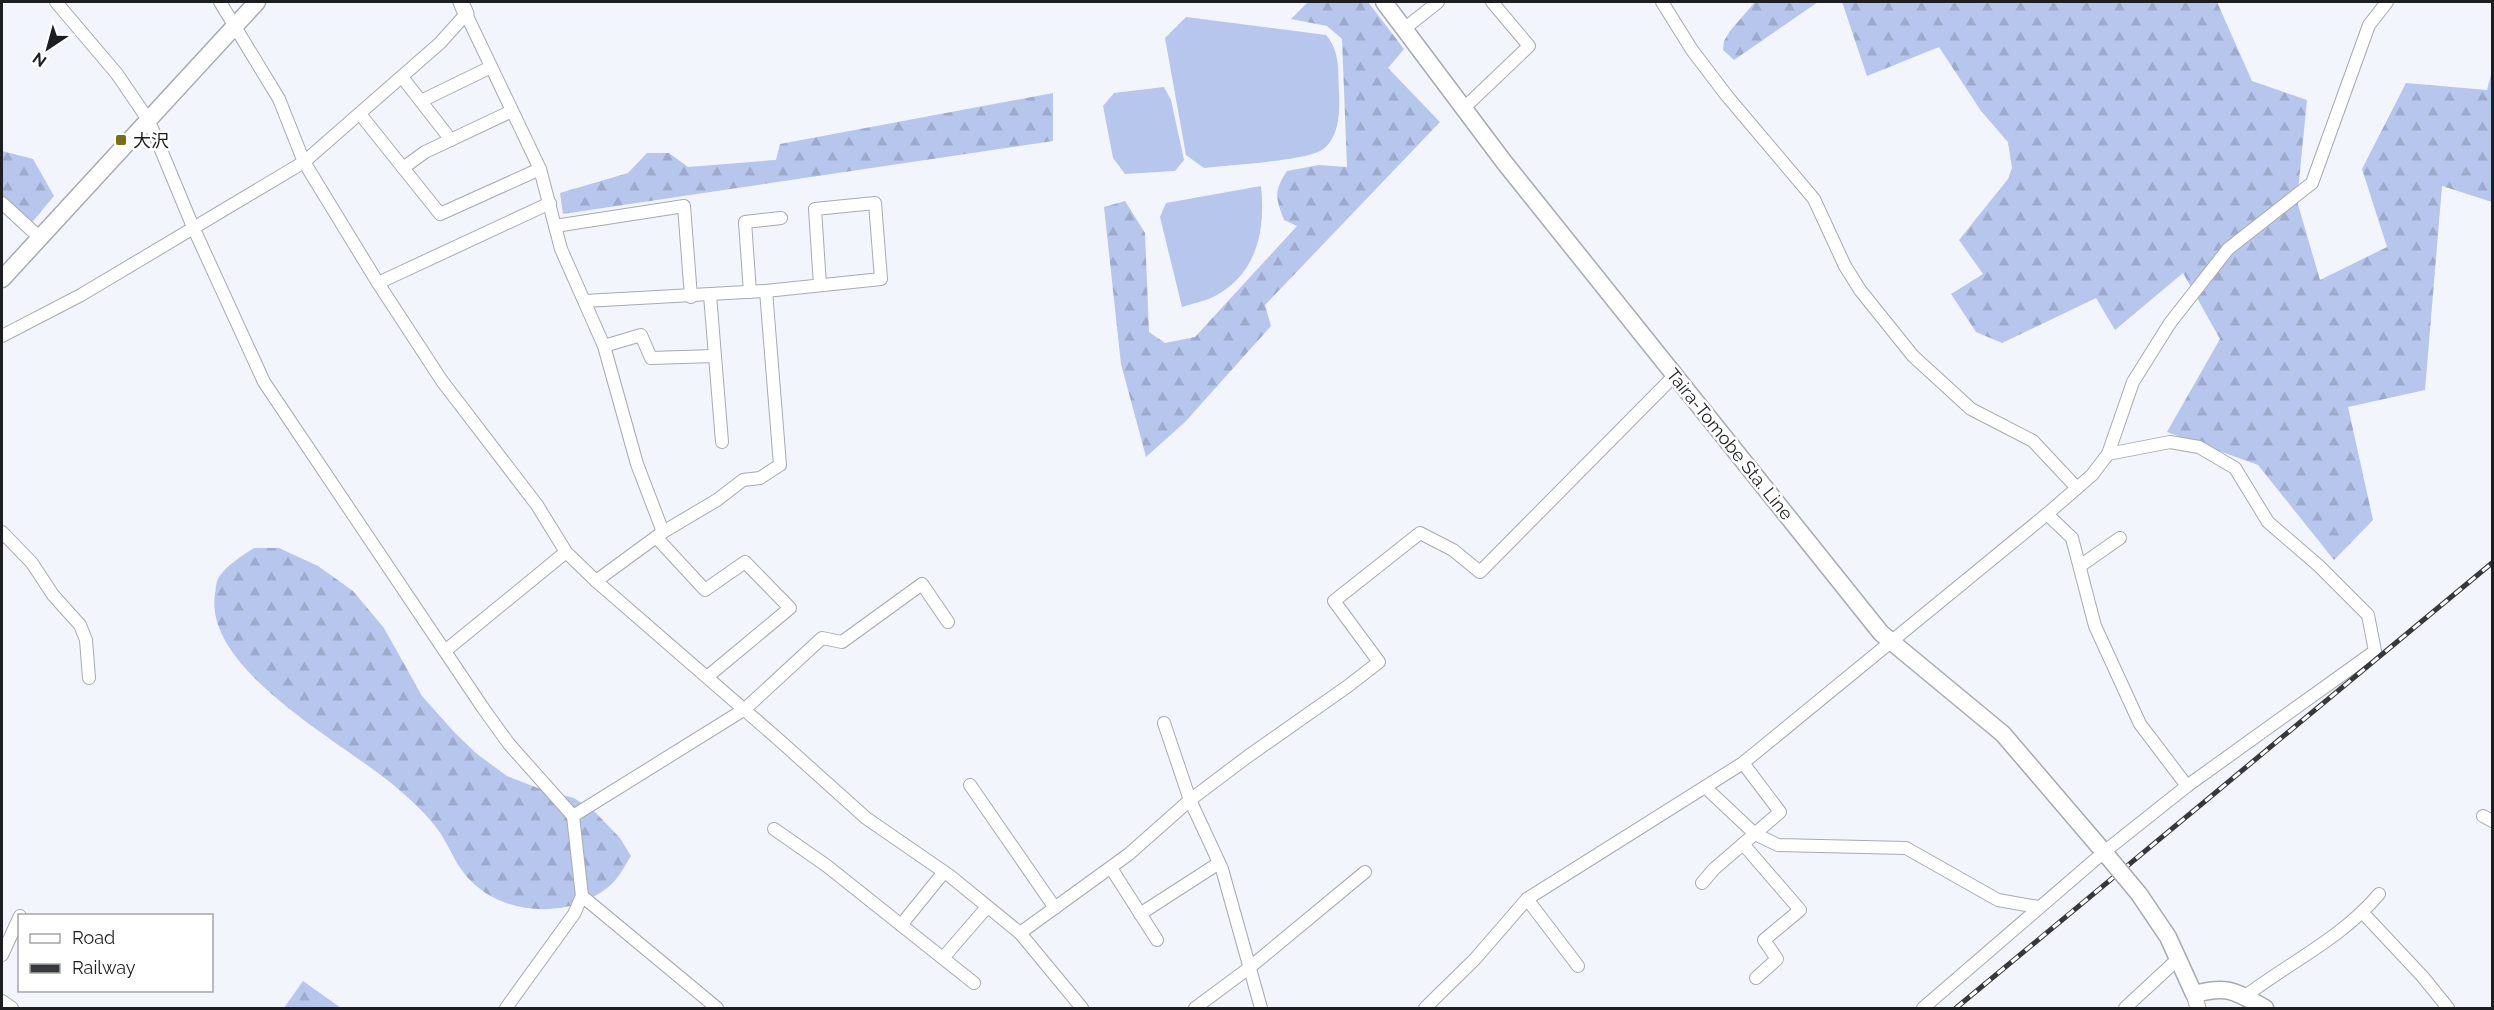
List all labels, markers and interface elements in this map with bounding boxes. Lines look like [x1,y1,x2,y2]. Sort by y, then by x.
north arrow [18,18,78,78]
text: N [29,48,50,71]
place label: 大沢 [133,130,169,151]
marker: 大沢 [114,133,128,147]
street label: Taira-Tomobe Sta. Line [1662,364,1798,524]
legend [18,914,213,992]
text: Road [72,927,115,948]
text: Railway [72,957,136,978]

